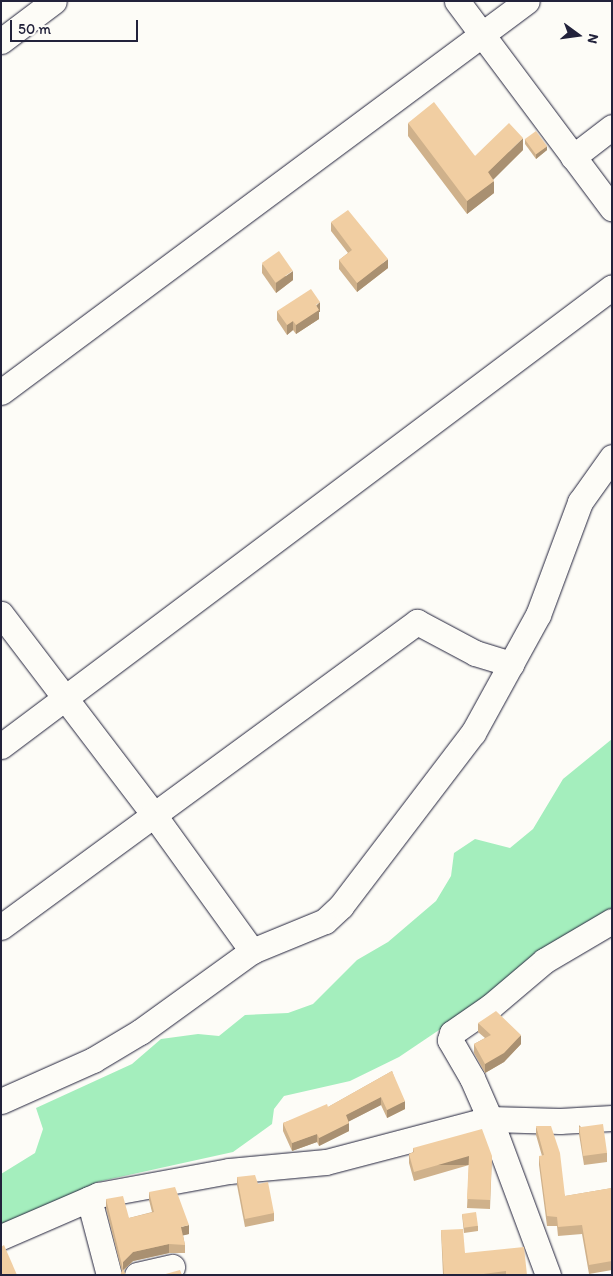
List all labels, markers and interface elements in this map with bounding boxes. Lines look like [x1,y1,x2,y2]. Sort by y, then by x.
scale bar [12,10,140,42]
north arrow [553,10,603,60]
text: 50 m [18,20,51,38]
text: N [584,32,602,45]

